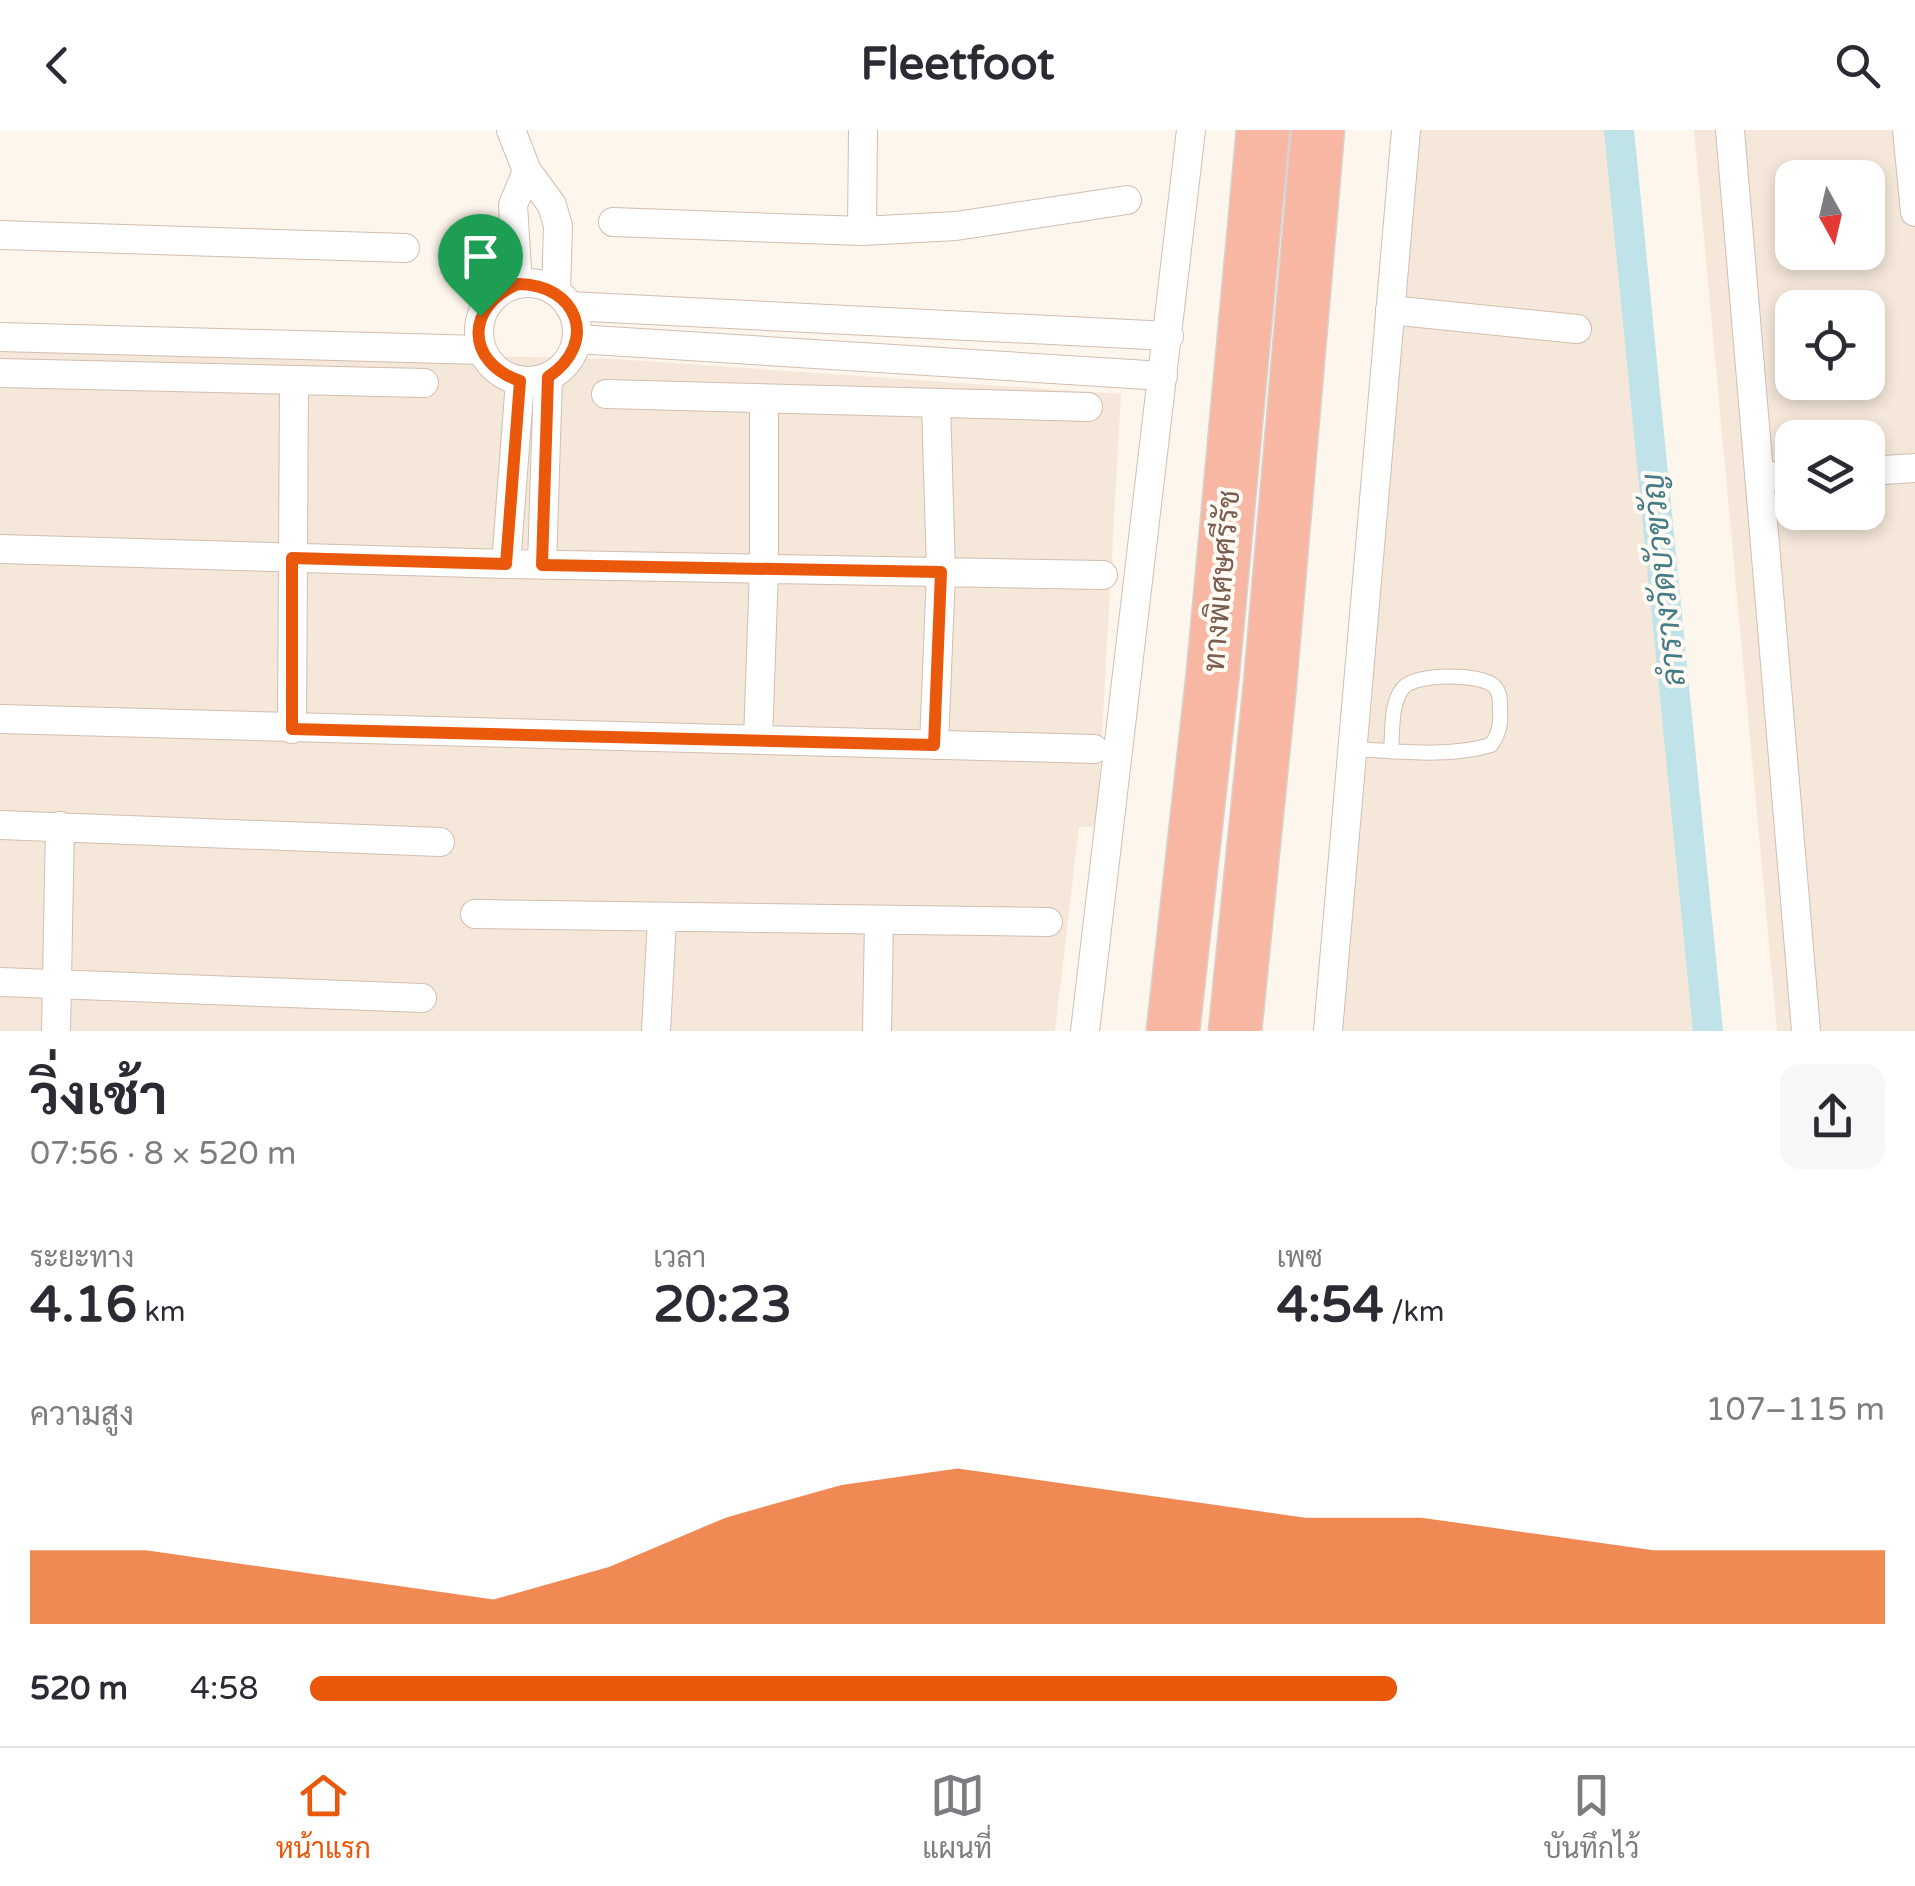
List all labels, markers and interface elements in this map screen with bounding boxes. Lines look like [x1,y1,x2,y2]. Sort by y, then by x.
icon: back [30,38,85,93]
text: Fleetfoot [861,38,1055,92]
icon: search [1830,38,1885,93]
north arrow [1775,160,1885,270]
map controls [1775,160,1885,530]
pin [438,214,523,317]
icon: arrive [453,229,508,284]
button: locate [1775,290,1885,400]
button: layers [1775,420,1885,530]
water label: ลำรางวัดบัวขวัญ [1633,471,1694,688]
street label: ทางพิเศษศรีรัช [1195,488,1248,673]
text: วิ่งเช้า [30,1064,168,1130]
button: share [1780,1064,1885,1169]
text: 07:56 · 8 × 520 m [30,1135,296,1173]
text: ระยะทาง [30,1241,134,1275]
text: เวลา [653,1241,706,1275]
text: เพซ [1277,1241,1323,1275]
text: 4.16 [30,1275,137,1335]
text: 20:23 [653,1275,792,1335]
text: 4:54 [1277,1275,1384,1335]
text: km [137,1295,185,1329]
text: /km [1384,1295,1445,1329]
text: 107–115 m [1705,1391,1885,1429]
text: ความสูง [30,1396,134,1434]
text: 520 m [30,1670,128,1708]
text: 4:58 [190,1670,259,1708]
tab: หน้าแรก [276,1768,371,1866]
tab: แผนที่ [922,1768,992,1866]
tab: บันทึกไว้ [1544,1768,1639,1866]

